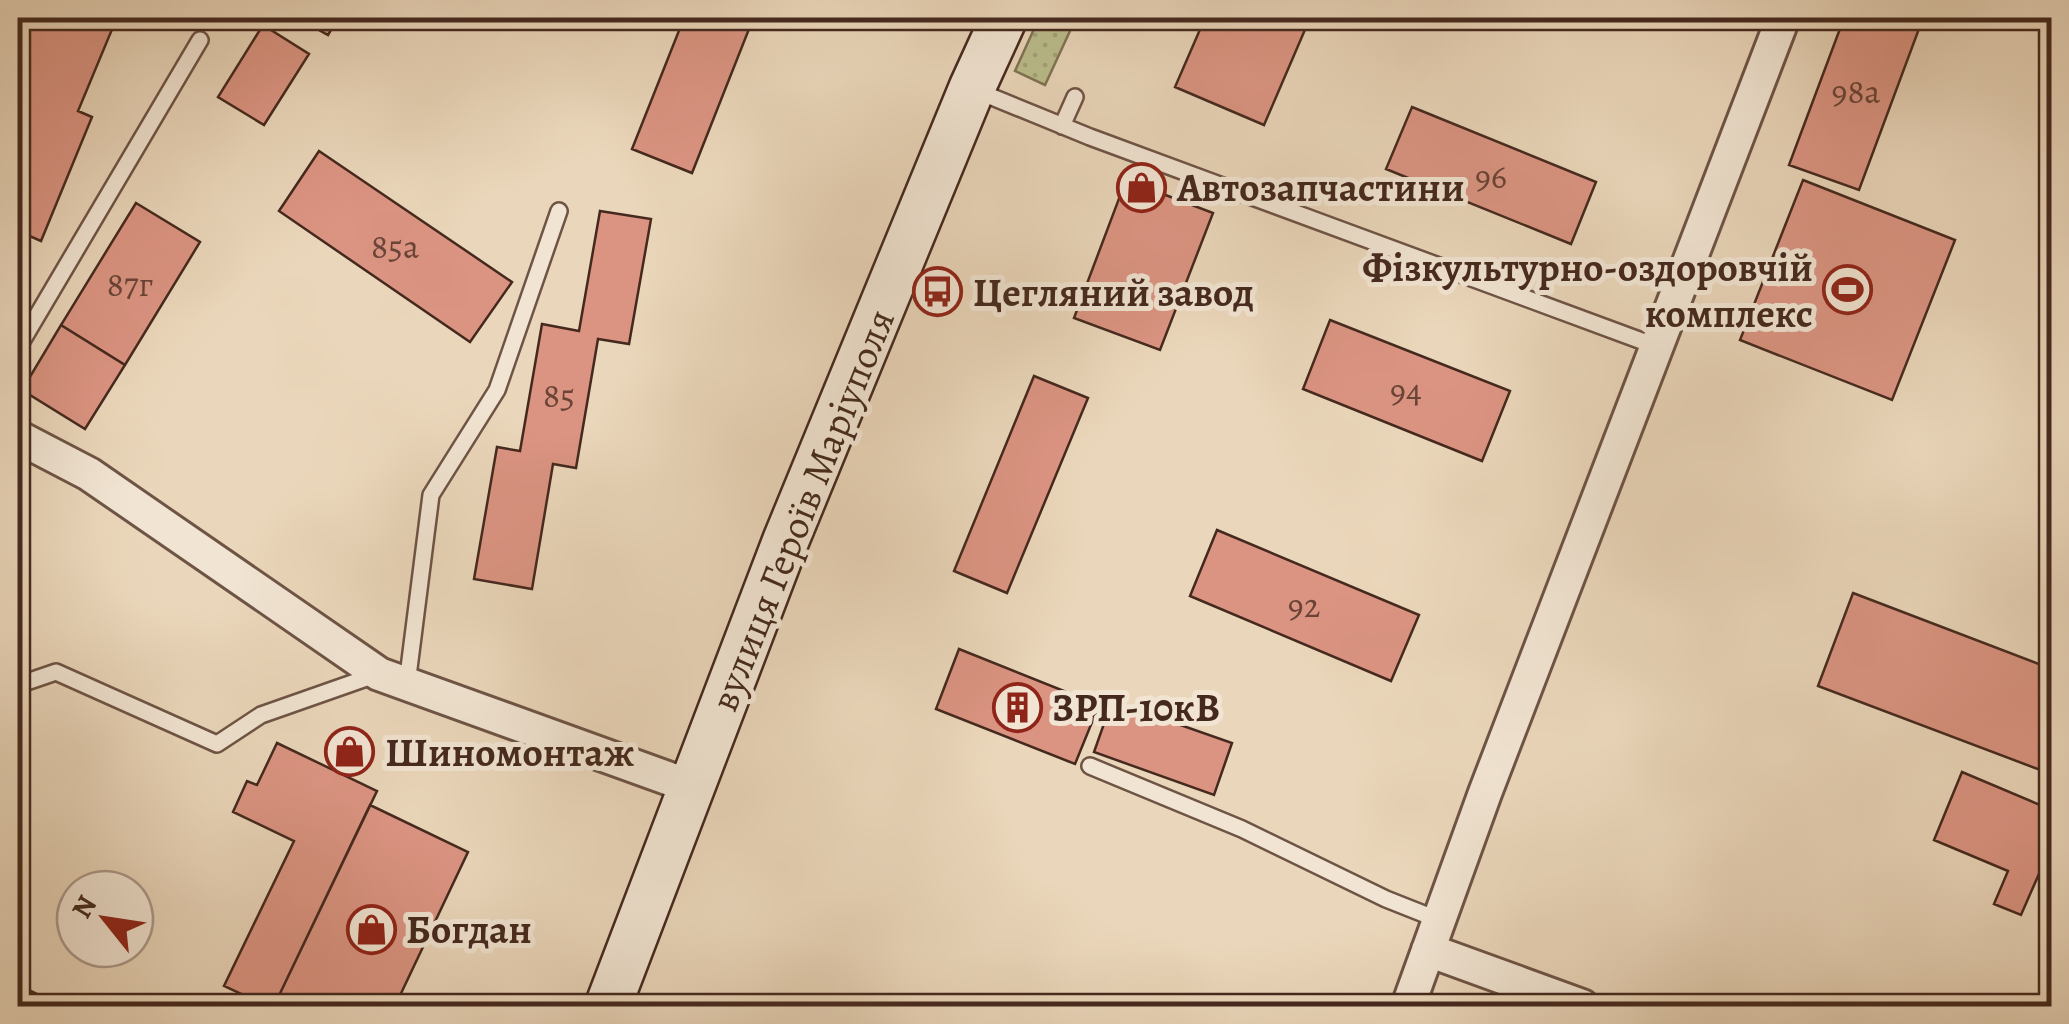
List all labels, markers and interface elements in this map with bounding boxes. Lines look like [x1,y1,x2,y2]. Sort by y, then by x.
house number: 98а [1831,67,1881,115]
house number: 96 [1475,152,1507,200]
place label: Автозапчастини [1176,160,1465,215]
shop icon: Автозапчастини [1116,161,1168,213]
house number: 85а [371,222,419,270]
place label: Фізкультурно-оздоровчій комплекс [1362,240,1813,341]
house number: 87г [107,260,154,308]
sports icon: Фізкультурно-оздоровчій комплекс [1822,264,1874,316]
place label: Цегляний завод [973,265,1254,320]
bus stop icon: Цегляний завод [912,266,964,318]
street label: вулиця Героїв Маріуполя [696,301,908,719]
house number: 94 [1390,366,1422,414]
house number: 85 [543,371,575,419]
house number: 92 [1288,581,1320,629]
place label: ЗРП-10кВ [1052,680,1220,735]
building icon: ЗРП-10кВ [991,681,1043,733]
place label: Шиномонтаж [385,725,635,780]
shop icon: Шиномонтаж [324,726,376,778]
north arrow [55,869,155,969]
text: N [63,889,106,925]
place label: Богдан [406,902,532,957]
shop icon: Богдан [345,903,397,955]

